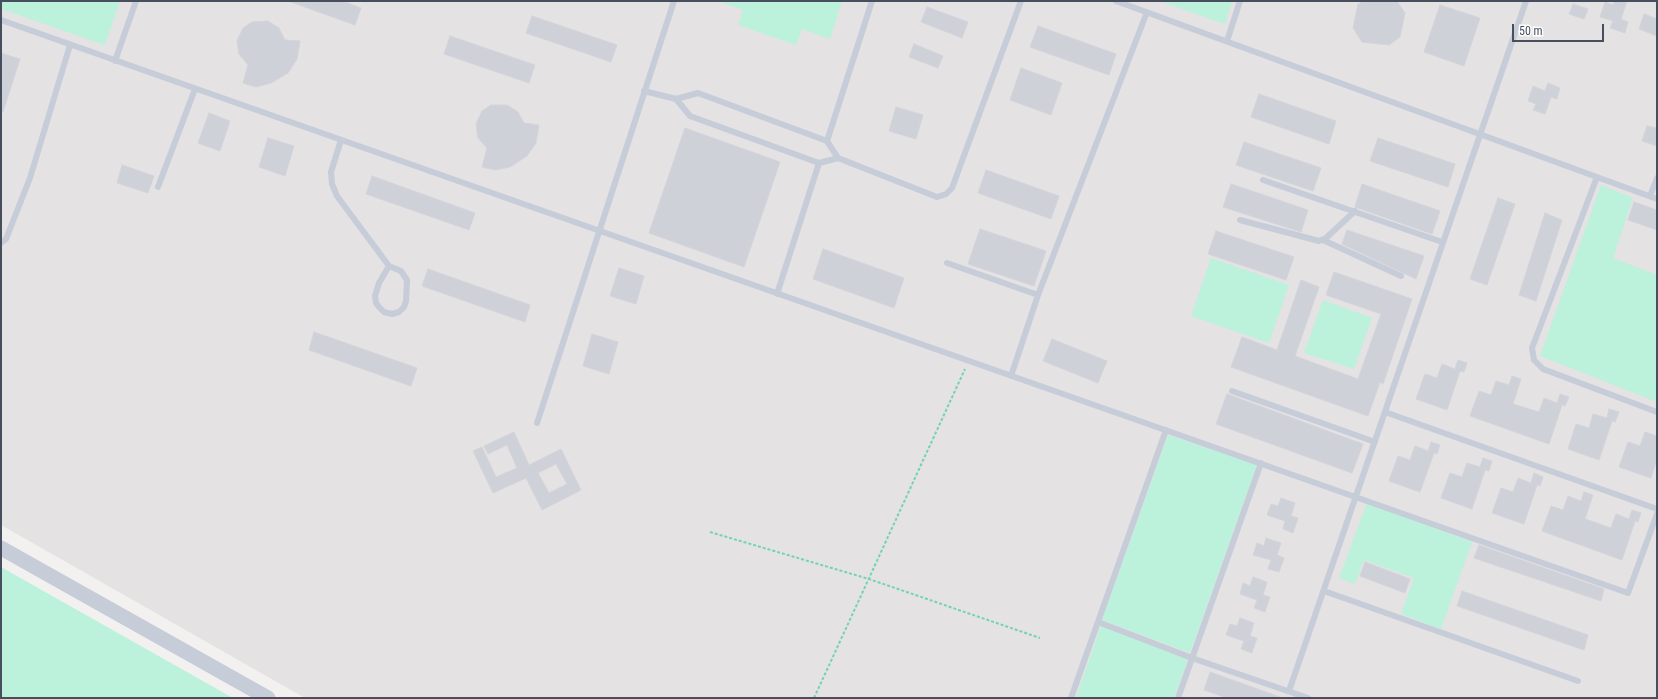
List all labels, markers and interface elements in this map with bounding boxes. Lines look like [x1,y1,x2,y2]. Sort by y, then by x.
scale bar [1514,16,1606,42]
text: 50 m [1519,24,1543,38]

